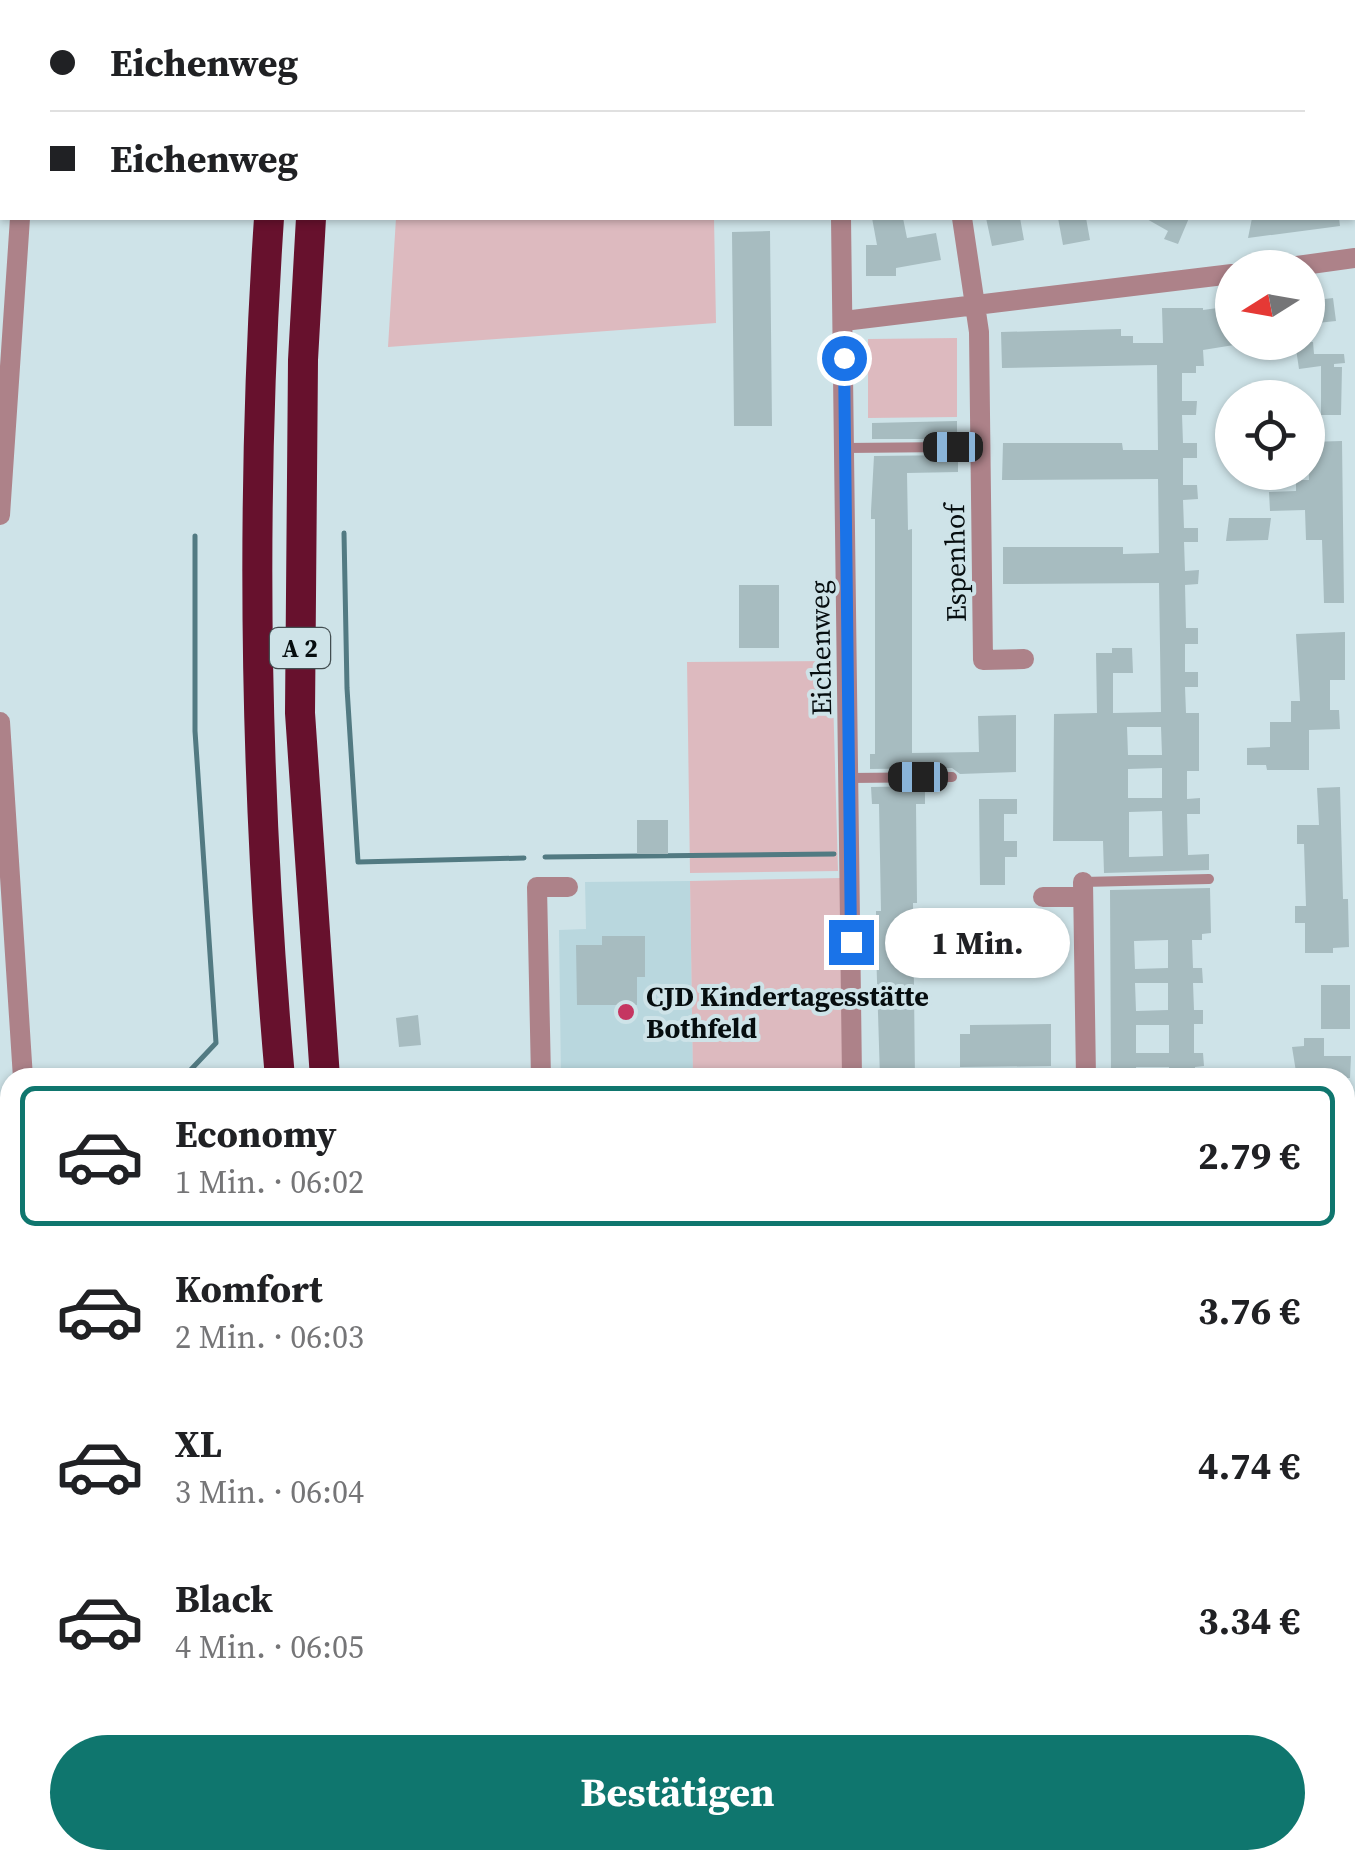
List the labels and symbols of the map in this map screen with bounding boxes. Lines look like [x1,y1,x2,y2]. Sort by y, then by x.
north arrow [1215,250,1325,360]
route start [822,336,867,381]
car [923,432,983,462]
street label: Espenhof [935,501,975,623]
street label: Eichenweg [800,580,840,716]
road number: A 2 [270,628,330,668]
car [888,762,948,792]
callout: 1 Min. [886,907,1071,977]
route end [829,920,874,965]
place label: CJD Kindertagesstätte Bothfeld [646,977,929,1047]
marker: CJD Kindertagesstätte Bothfeld [615,1001,637,1023]

